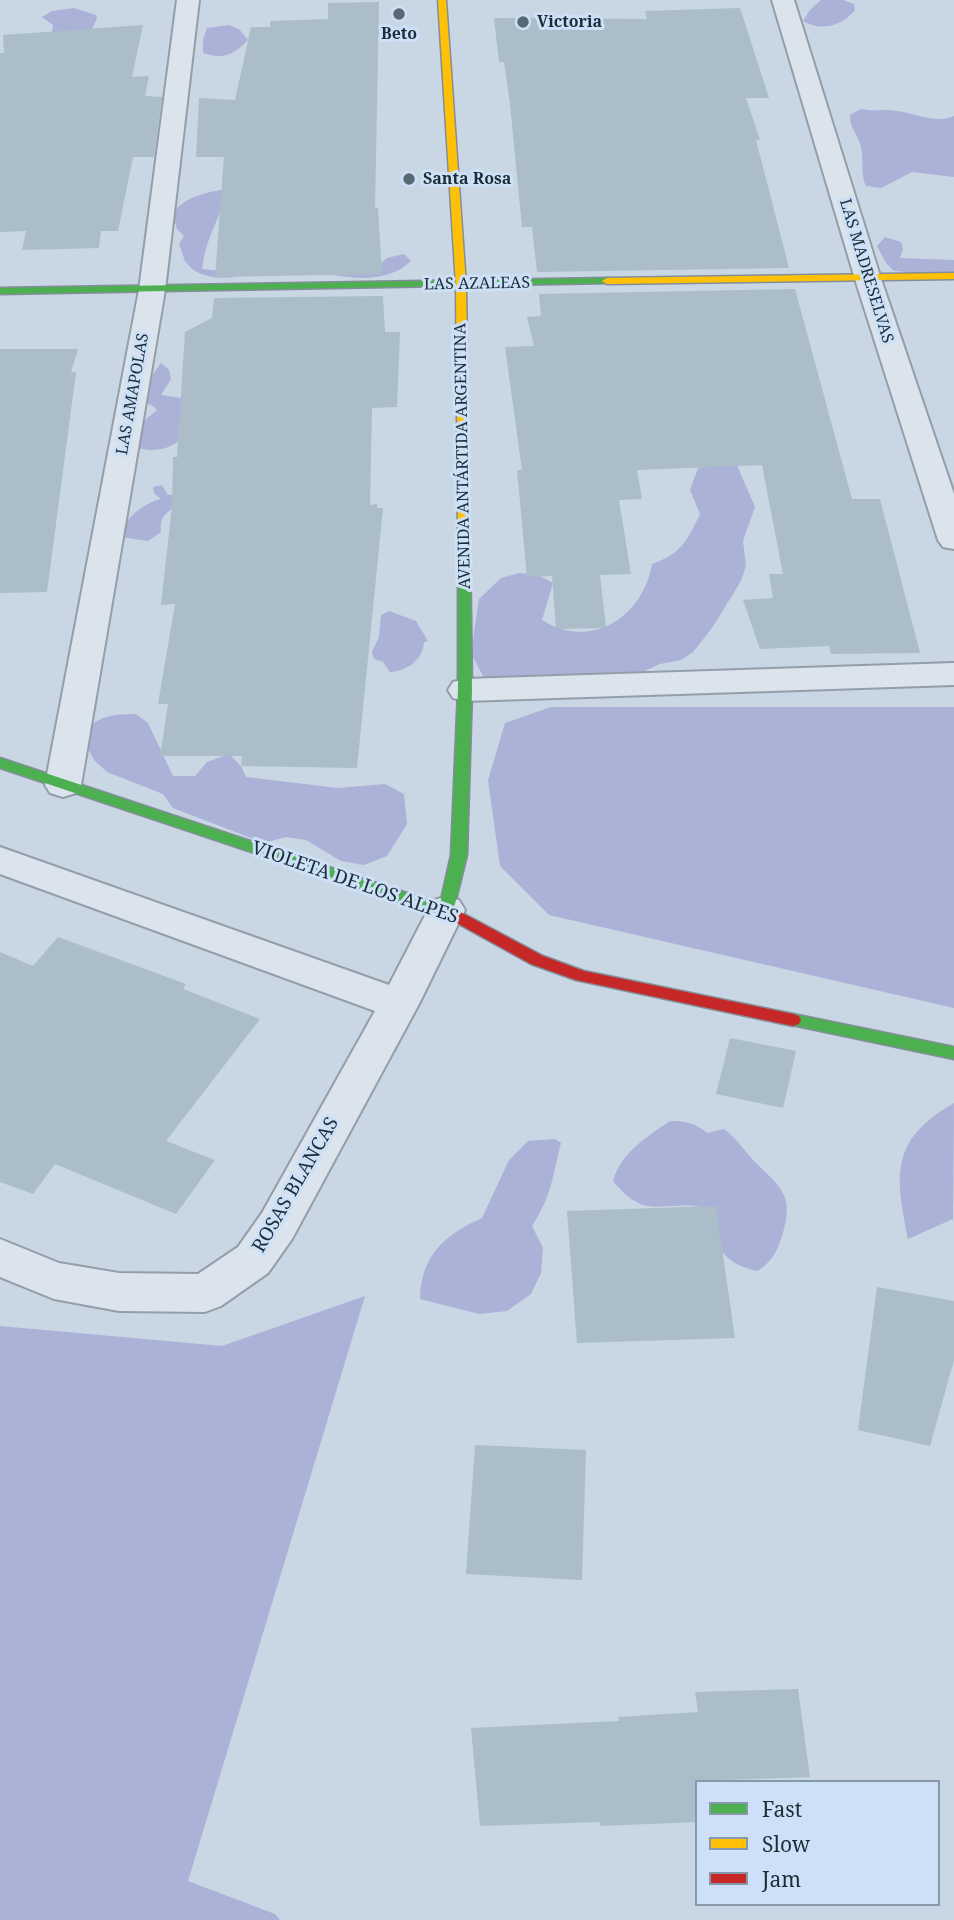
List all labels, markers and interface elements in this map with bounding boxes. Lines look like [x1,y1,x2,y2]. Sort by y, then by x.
marker: Beto [391,6,407,22]
place label: Victoria [537,12,602,32]
marker: Victoria [515,14,531,30]
place label: Beto [381,24,417,44]
place label: Santa Rosa [423,169,511,189]
marker: Santa Rosa [401,171,417,187]
street label: LAS MADRESELVAS [835,197,897,345]
street label: LAS AZALEAS [424,273,530,295]
street label: AVENIDA ANTÁRTIDA ARGENTINA [451,323,475,589]
street label: LAS AMAPOLAS [113,332,153,456]
street label: VIOLETA DE LOS ALPES [249,837,461,929]
street label: ROSAS BLANCAS [248,1113,344,1257]
legend [695,1780,940,1906]
text: Fast [762,1795,802,1823]
text: Slow [762,1830,810,1858]
text: Jam [762,1865,801,1893]

